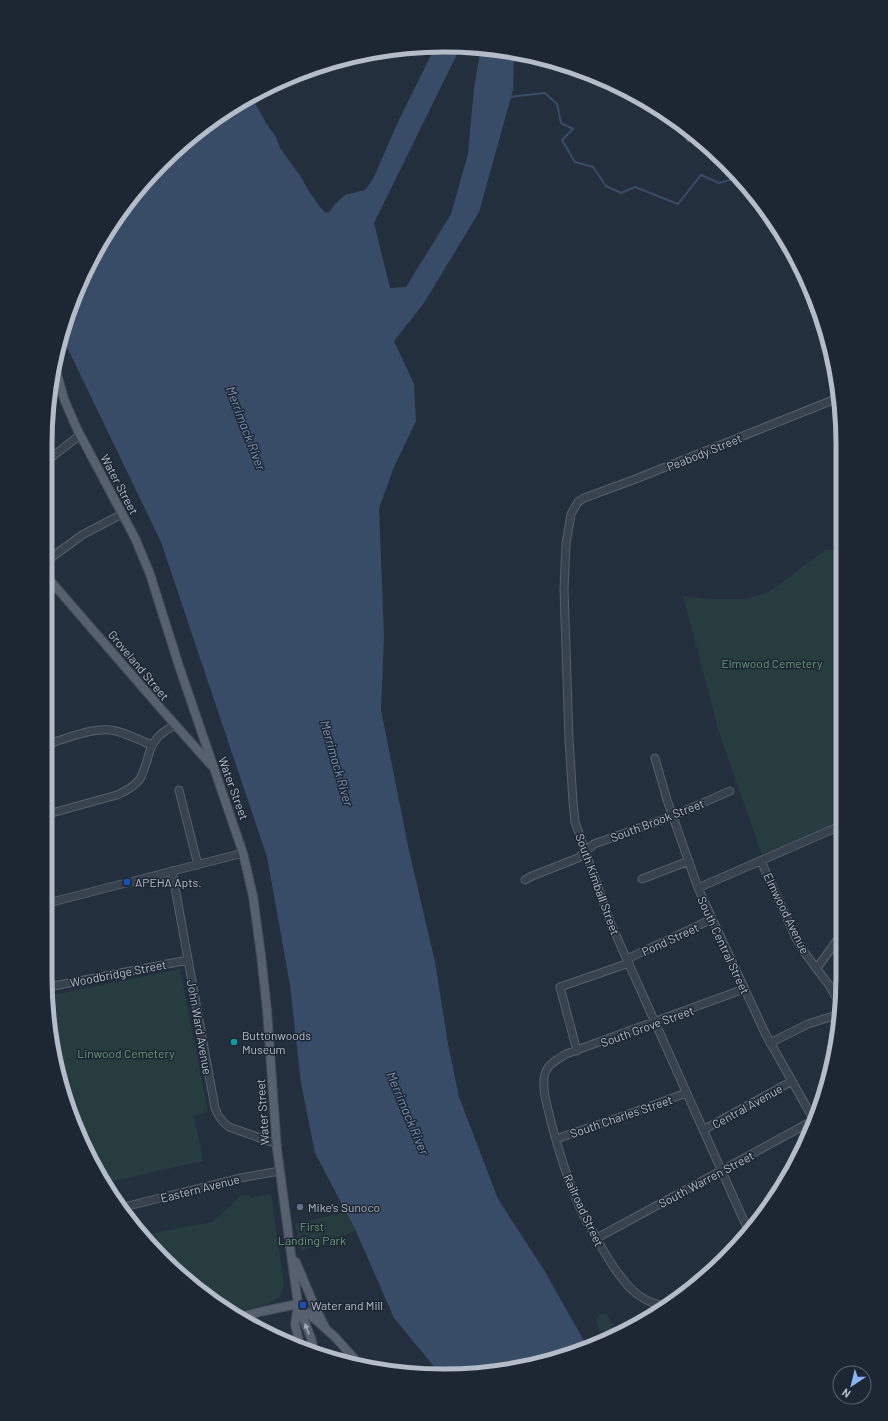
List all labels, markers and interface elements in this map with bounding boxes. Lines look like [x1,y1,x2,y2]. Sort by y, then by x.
water label: Merrimack River [223,384,270,473]
street label: Peabody Street [664,431,744,473]
street label: Water Street [98,452,142,516]
street label: Groveland Street [106,627,172,703]
park label: Elmwood Cemetery [722,656,823,670]
water label: Merrimack River [317,718,357,808]
street label: Water Street [216,755,252,821]
street label: South Brook Street [608,796,706,844]
street label: South Kimball Street [573,831,623,937]
street label: Elmwood Avenue [761,870,813,956]
place label: APEHA Apts. [135,875,202,889]
marker: APEHA Apts. [122,877,132,887]
street label: South Central Street [695,894,753,996]
street label: Pond Street [639,920,701,958]
street label: Woodbridge Street [69,957,167,989]
street label: John Ward Avenue [185,978,215,1076]
street label: South Grove Street [598,1003,696,1049]
place label: Buttonwoods Museum [242,1028,311,1056]
marker: Buttonwoods Museum [229,1037,239,1047]
park label: Linwood Cemetery [77,1046,175,1060]
water label: Merrimack River [383,1069,433,1157]
street label: Water Street [253,1079,271,1145]
street label: Central Avenue [709,1081,785,1131]
street label: South Charles Street [568,1092,674,1140]
street label: South Warren Street [656,1148,756,1210]
street label: Eastern Avenue [159,1171,241,1205]
street label: Railroad Street [561,1172,607,1248]
place label: Mike's Sunoco [308,1200,380,1214]
marker: Mike's Sunoco [295,1202,305,1212]
park label: First Landing Park [278,1219,346,1247]
place label: Water and Mill [311,1298,383,1312]
marker: Water and Mill [298,1300,308,1310]
one-way arrow [304,1323,310,1335]
north arrow [832,1365,872,1405]
text: N [839,1386,853,1401]

